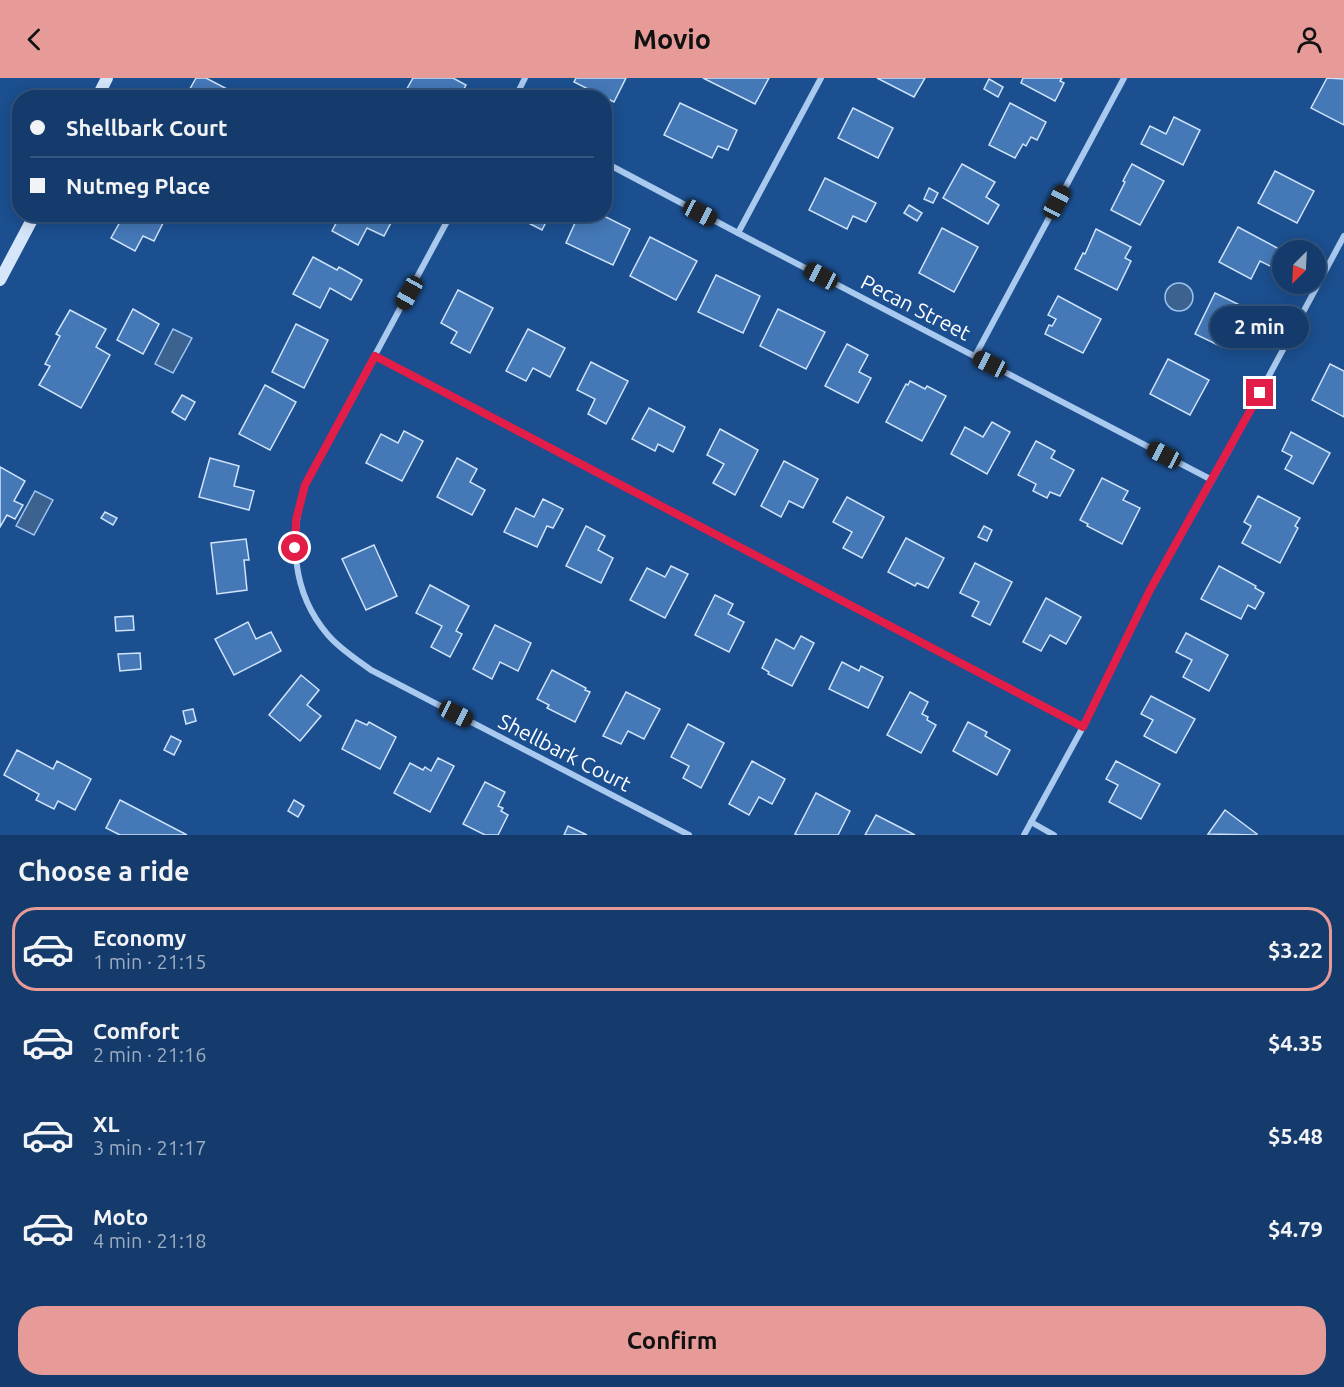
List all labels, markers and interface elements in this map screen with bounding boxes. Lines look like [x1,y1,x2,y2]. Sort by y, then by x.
icon: back [18,23,51,56]
icon: person [1293,23,1326,56]
text: Movio [633,24,711,54]
text: Shellbark Court [66,115,228,140]
text: Nutmeg Place [66,173,210,198]
car [1041,182,1073,222]
car [680,197,720,229]
north arrow [1272,240,1326,294]
map controls [1272,240,1326,294]
car [801,260,841,292]
street label: Pecan Street [857,269,975,345]
car [392,273,426,313]
callout: 2 min [1210,306,1310,348]
text: 2 min [1234,315,1285,338]
car [970,348,1010,380]
route end [1246,379,1273,406]
car [1144,439,1184,471]
route start [281,534,308,561]
car [436,698,476,730]
street label: Shellbark Court [495,708,635,796]
text: Choose a ride [18,856,190,886]
icon: car [21,922,75,976]
text: Economy [93,925,186,950]
text: $3.22 [1268,937,1323,962]
text: 1 min · 21:15 [93,950,207,973]
icon: car [21,1015,75,1069]
text: Comfort [93,1018,180,1043]
text: $4.35 [1268,1030,1323,1055]
text: 2 min · 21:16 [93,1043,207,1066]
icon: car [21,1108,75,1162]
text: XL [93,1111,120,1136]
text: $5.48 [1268,1123,1323,1148]
text: 3 min · 21:17 [93,1136,207,1159]
icon: car [21,1201,75,1255]
text: Moto [93,1204,148,1229]
text: $4.79 [1268,1216,1323,1241]
text: 4 min · 21:18 [93,1229,207,1252]
button: Confirm [18,1306,1326,1375]

